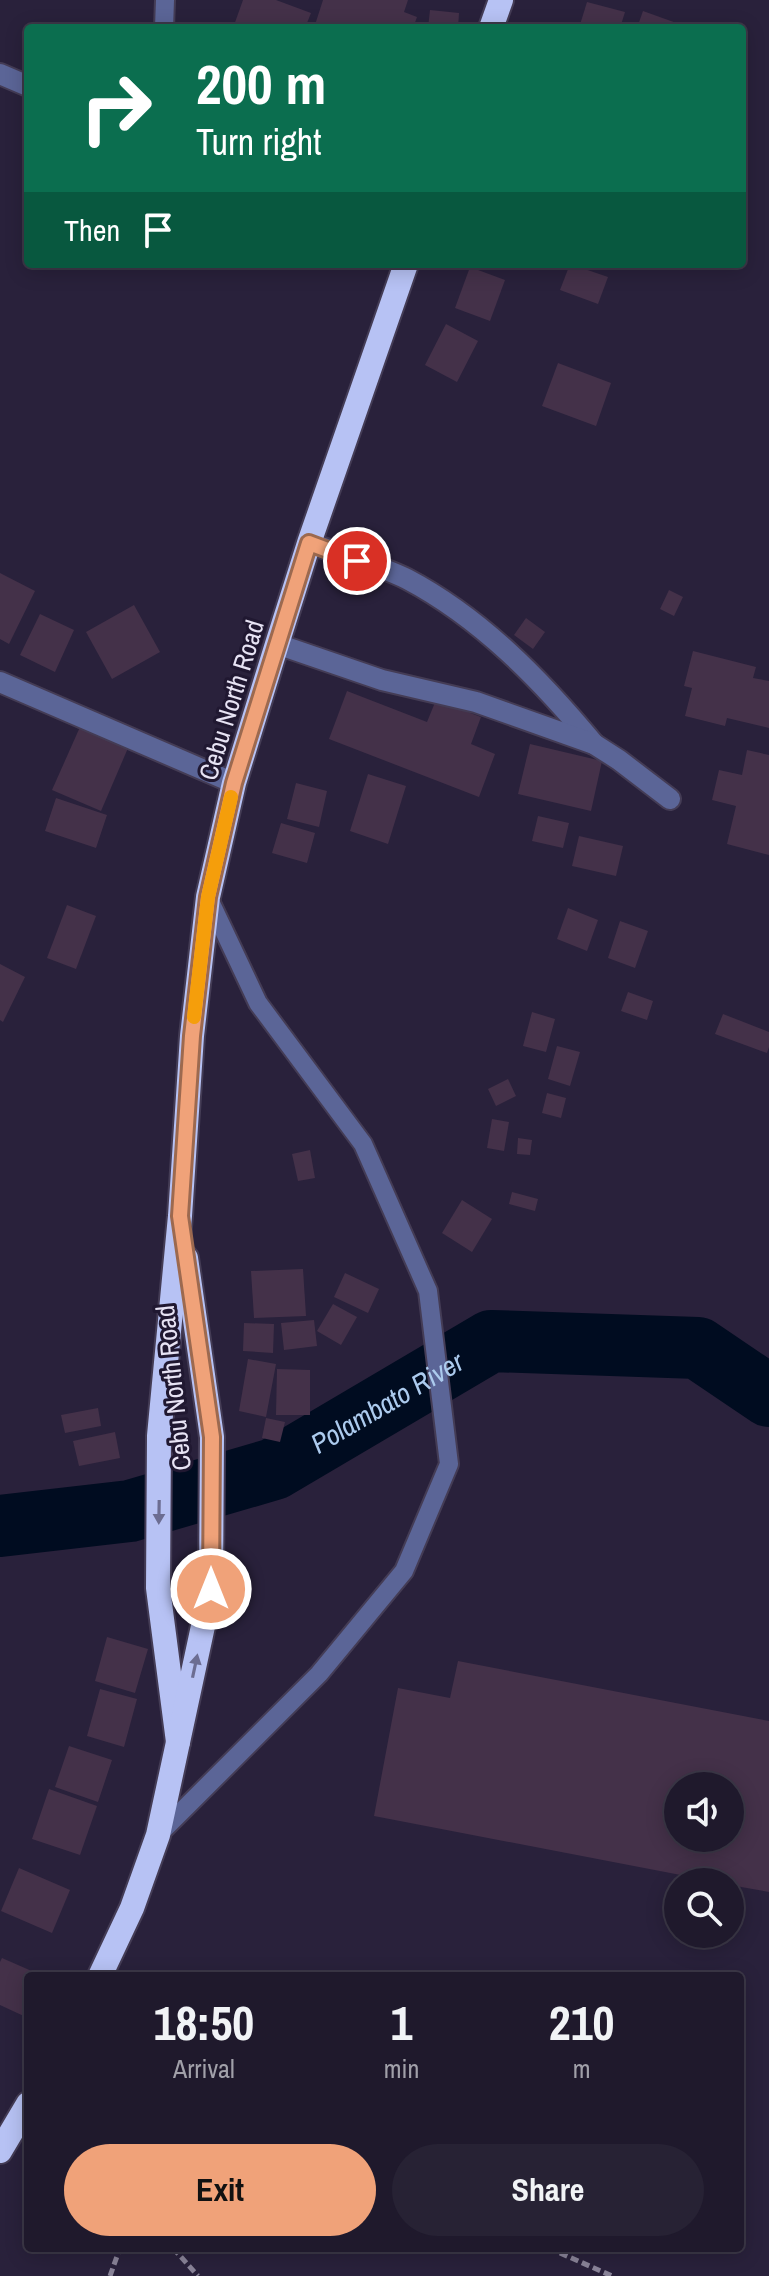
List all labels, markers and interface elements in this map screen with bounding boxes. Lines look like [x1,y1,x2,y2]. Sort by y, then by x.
text: 200 m [196,46,326,121]
icon: right [64,56,168,160]
text: Turn right [196,118,321,166]
icon: arrive [136,208,180,252]
text: Then [64,210,120,250]
pin [323,527,391,595]
icon: arrive [335,539,379,583]
street label: Cebu North Road [190,616,272,784]
street label: Cebu North Road [147,1304,199,1472]
water label: Polambato River [304,1342,471,1462]
one-way arrow [153,1500,165,1525]
position arrow [169,1547,253,1631]
one-way arrow [189,1654,202,1679]
map controls [664,1772,744,1948]
button: sound [664,1772,744,1852]
button: search [664,1868,744,1948]
text: 18:50 [154,1990,254,2055]
text: 1 [391,1990,412,2055]
text: 210 [549,1990,614,2055]
text: Arrival [173,2051,235,2086]
text: min [384,2051,419,2086]
text: m [573,2051,591,2086]
button: Exit [64,2144,376,2236]
button: Share [392,2144,704,2236]

